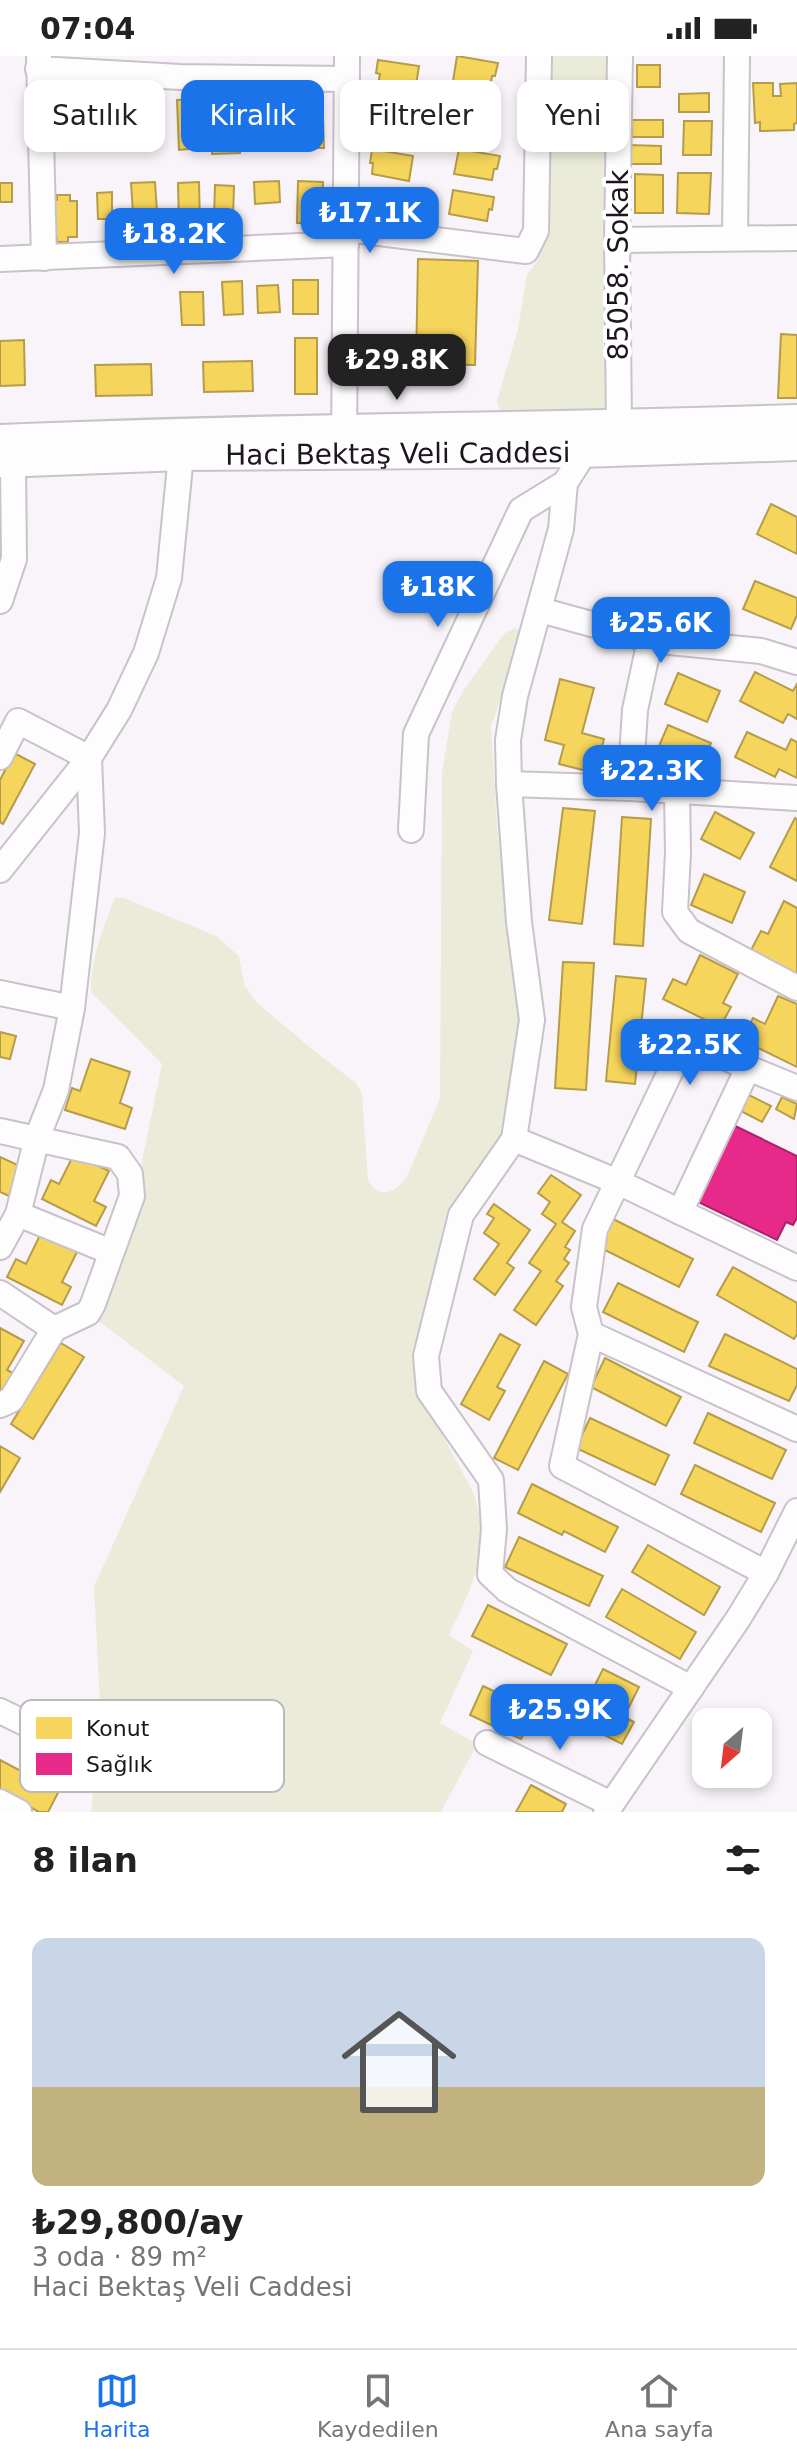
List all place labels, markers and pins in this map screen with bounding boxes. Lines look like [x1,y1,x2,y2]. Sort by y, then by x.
pin: ₺17.1K [305,187,435,255]
pin: ₺18.2K [109,208,239,276]
pin: ₺29.8K [332,334,462,402]
pin: ₺18K [391,561,485,629]
pin: ₺25.6K [596,597,726,665]
pin: ₺22.3K [587,745,717,813]
pin: ₺22.5K [625,1019,755,1087]
pin: ₺25.9K [495,1684,625,1752]

